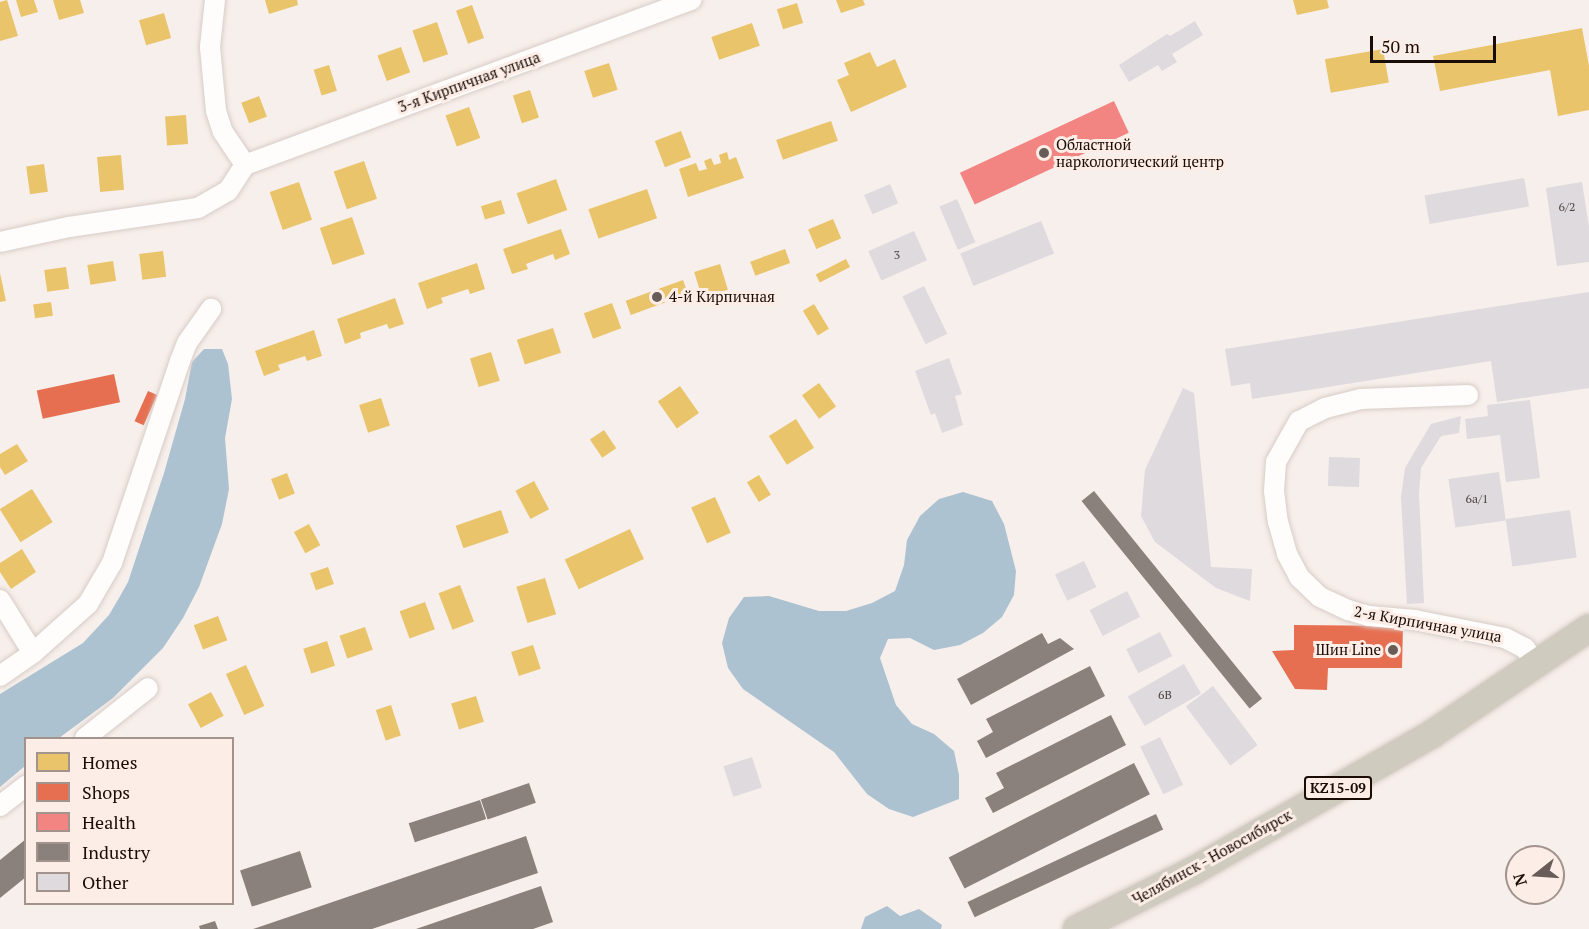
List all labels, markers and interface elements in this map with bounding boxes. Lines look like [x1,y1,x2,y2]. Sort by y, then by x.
scale bar [1373,24,1499,62]
text: 50 m [1381,34,1420,58]
street label: 3-я Кирпичная улица [396,48,542,116]
place label: Областной наркологический центр [1056,135,1224,170]
marker: Областной наркологический центр [1037,146,1051,160]
house number: 6/2 [1559,200,1575,214]
house number: 3 [894,248,900,262]
place label: 4-й Кирпичная [669,288,775,306]
marker: 4-й Кирпичная [650,290,664,304]
house number: 6а/1 [1466,492,1488,506]
street label: 2-я Кирпичная улица [1353,602,1503,646]
place label: Шин Line [1316,641,1381,659]
marker: Шин Line [1386,643,1400,657]
house number: 6В [1158,688,1172,702]
legend [24,737,234,905]
text: Homes [82,750,137,774]
road number: KZ15-09 [1304,777,1372,799]
text: Shops [82,780,130,804]
street label: Челябинск - Новосибирск [1129,805,1295,909]
text: Health [82,810,136,834]
text: Industry [82,840,150,864]
north arrow [1505,845,1565,905]
text: Other [82,870,129,894]
text: N [1507,871,1532,889]

